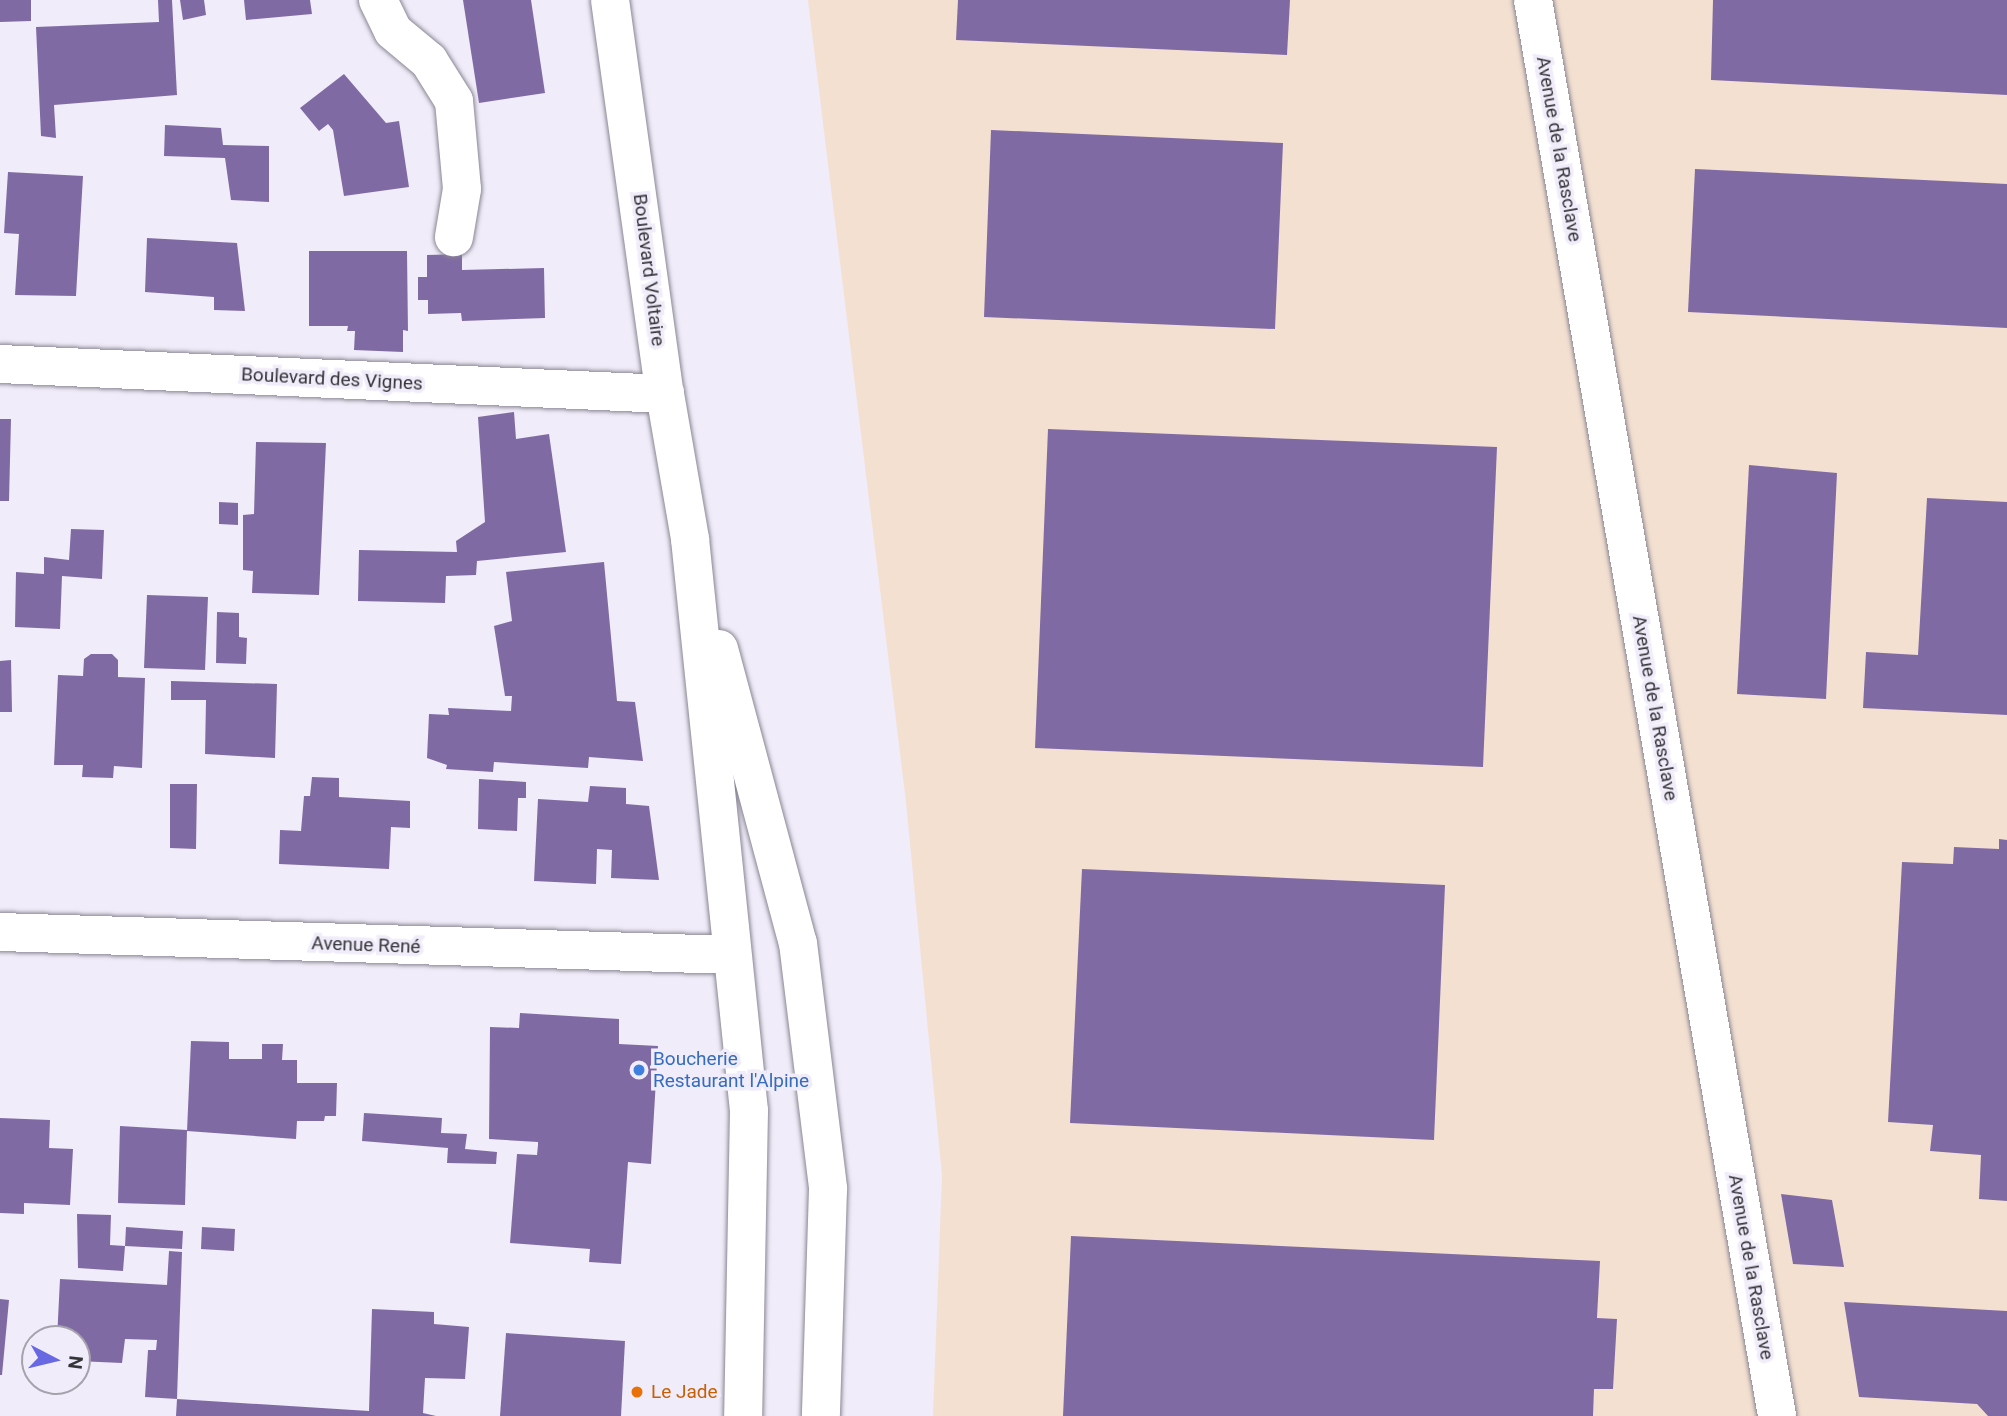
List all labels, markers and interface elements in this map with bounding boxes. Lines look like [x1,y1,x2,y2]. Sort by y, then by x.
street label: Avenue de la Rasclave [1531,55,1587,243]
street label: Boulevard Voltaire [628,192,670,348]
street label: Boulevard des Vignes [241,363,423,395]
street label: Avenue de la Rasclave [1627,614,1683,802]
street label: Avenue René [311,932,421,958]
place label: Boucherie Restaurant l'Alpine [653,1048,809,1092]
marker: Boucherie Restaurant l'Alpine [631,1062,647,1078]
street label: Avenue de la Rasclave [1723,1173,1779,1361]
north arrow [21,1325,91,1395]
text: N [63,1354,88,1370]
place label: Le Jade [651,1381,718,1403]
marker: Le Jade [629,1384,645,1400]

